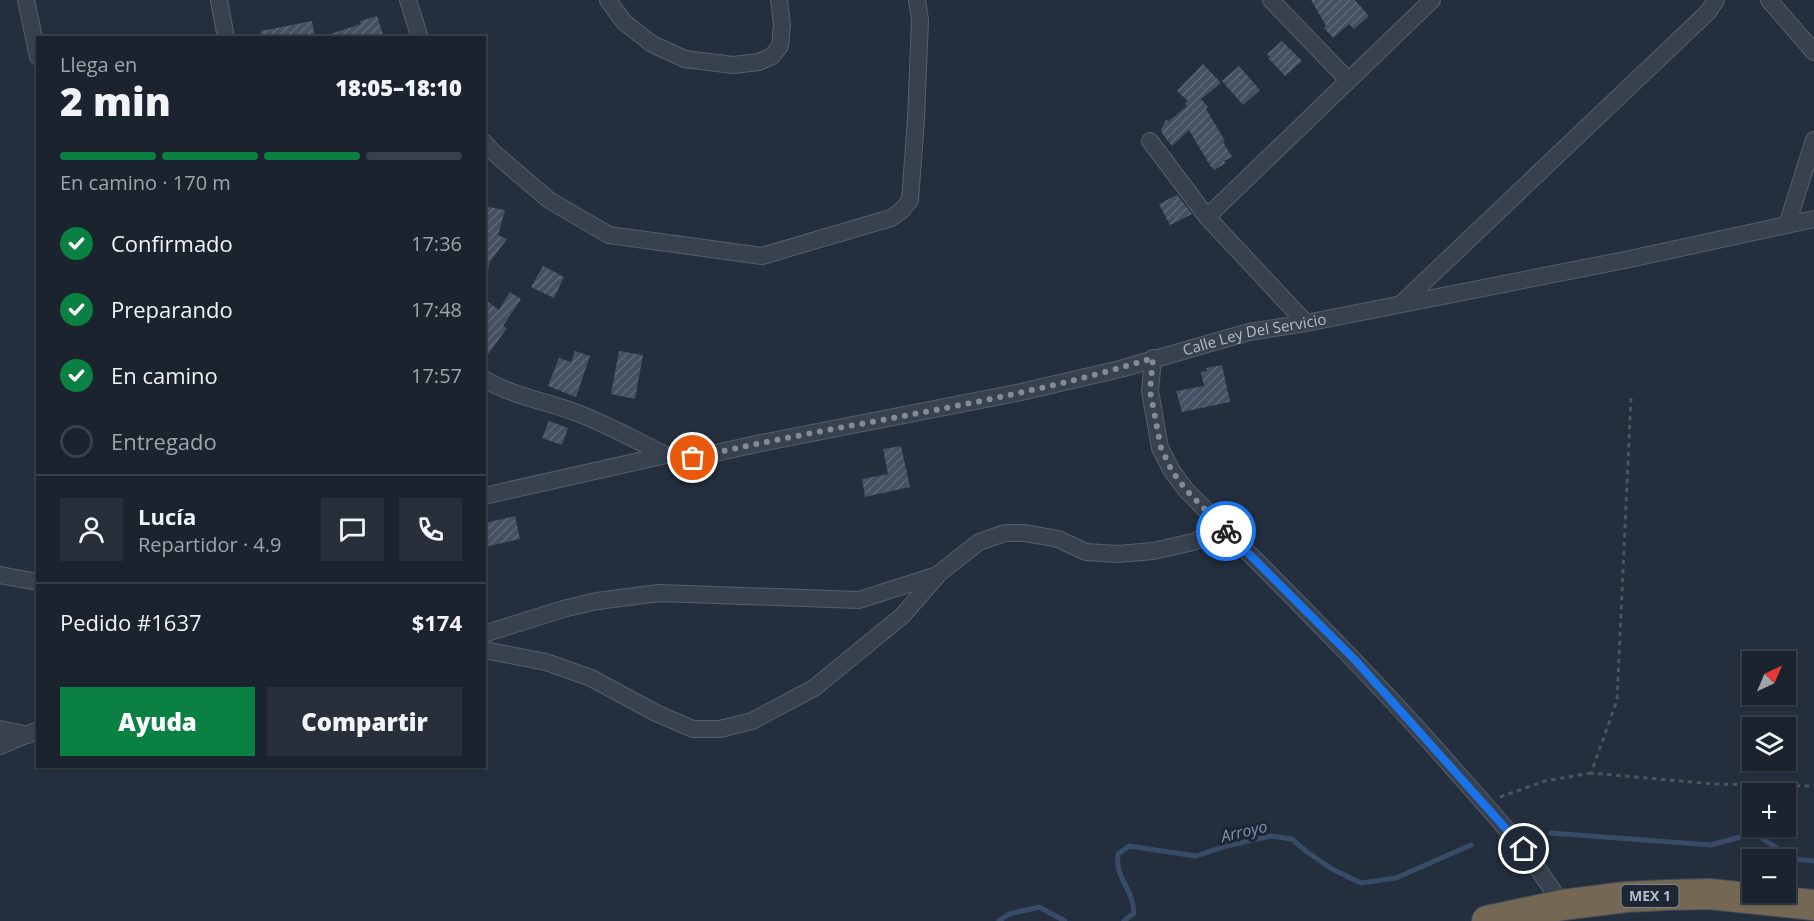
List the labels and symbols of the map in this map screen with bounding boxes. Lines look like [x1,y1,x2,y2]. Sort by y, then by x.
street label: Calle Ley Del Servicio [1180,308,1328,360]
pin [667,432,718,483]
courier [1196,501,1256,561]
north arrow [1742,651,1796,705]
water label: Arroyo [1218,815,1269,847]
pin [1498,823,1549,874]
road number: MEX 1 [1622,885,1678,907]

